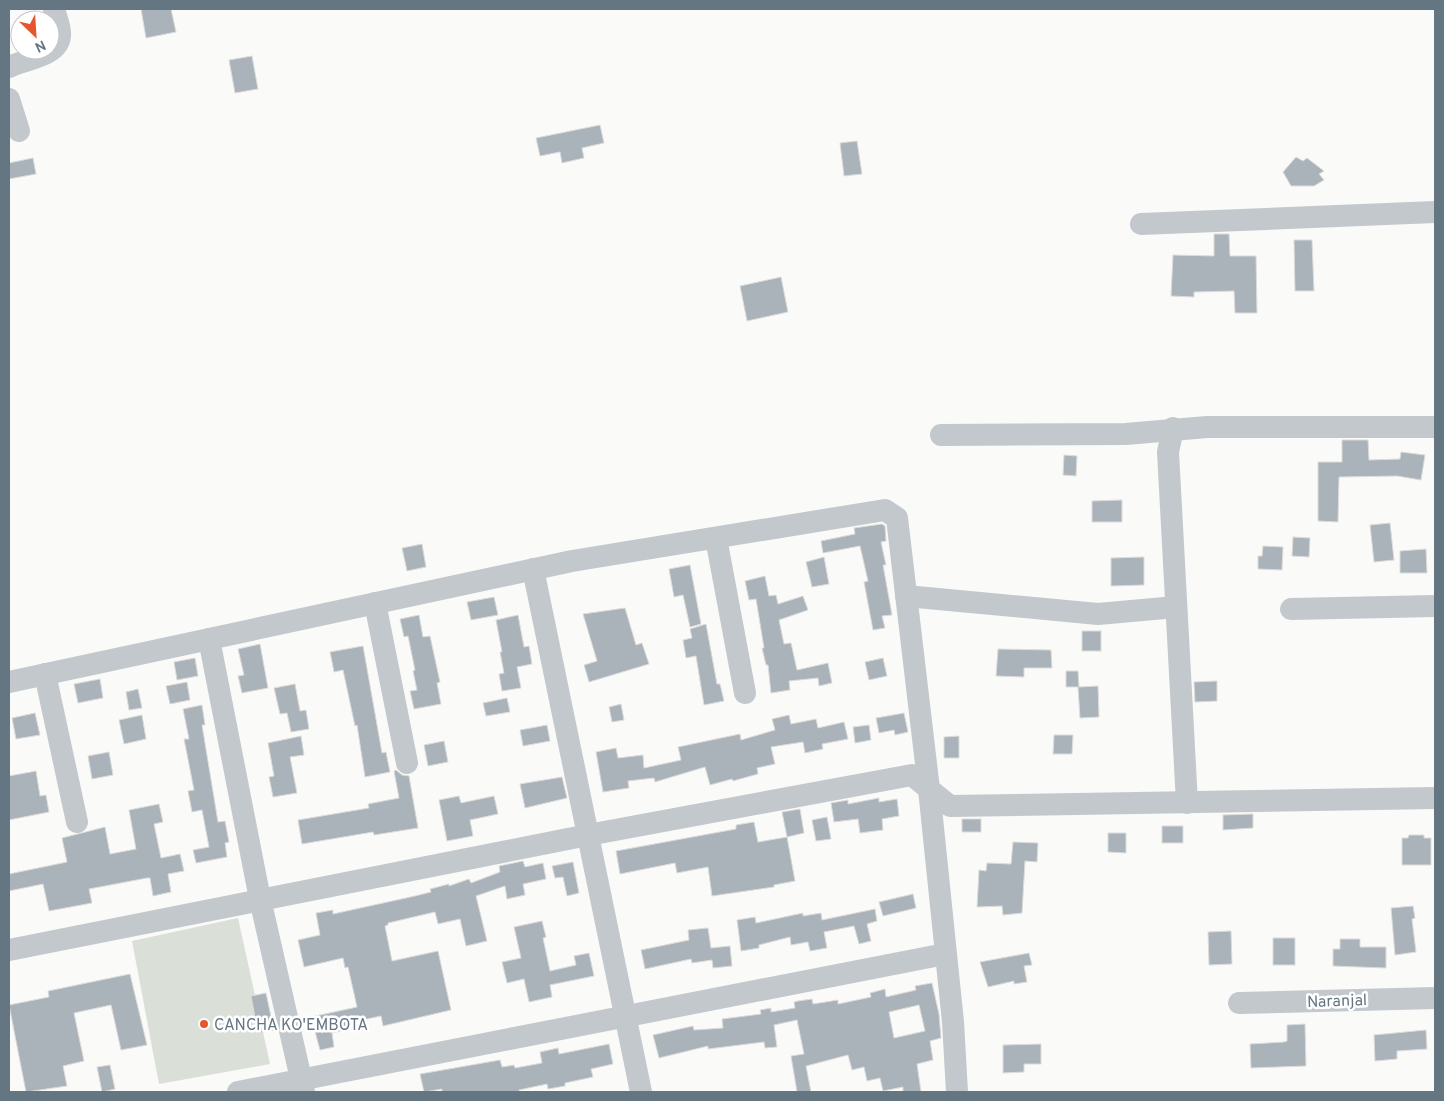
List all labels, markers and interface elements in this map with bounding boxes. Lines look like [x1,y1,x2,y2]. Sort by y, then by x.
north arrow [10,10,60,60]
text: N [32,36,48,55]
street label: Naranjal [1307,991,1367,1013]
place label: CANCHA KO'EMBOTA [214,1016,368,1036]
marker: CANCHA KO'EMBOTA [198,1018,210,1030]

